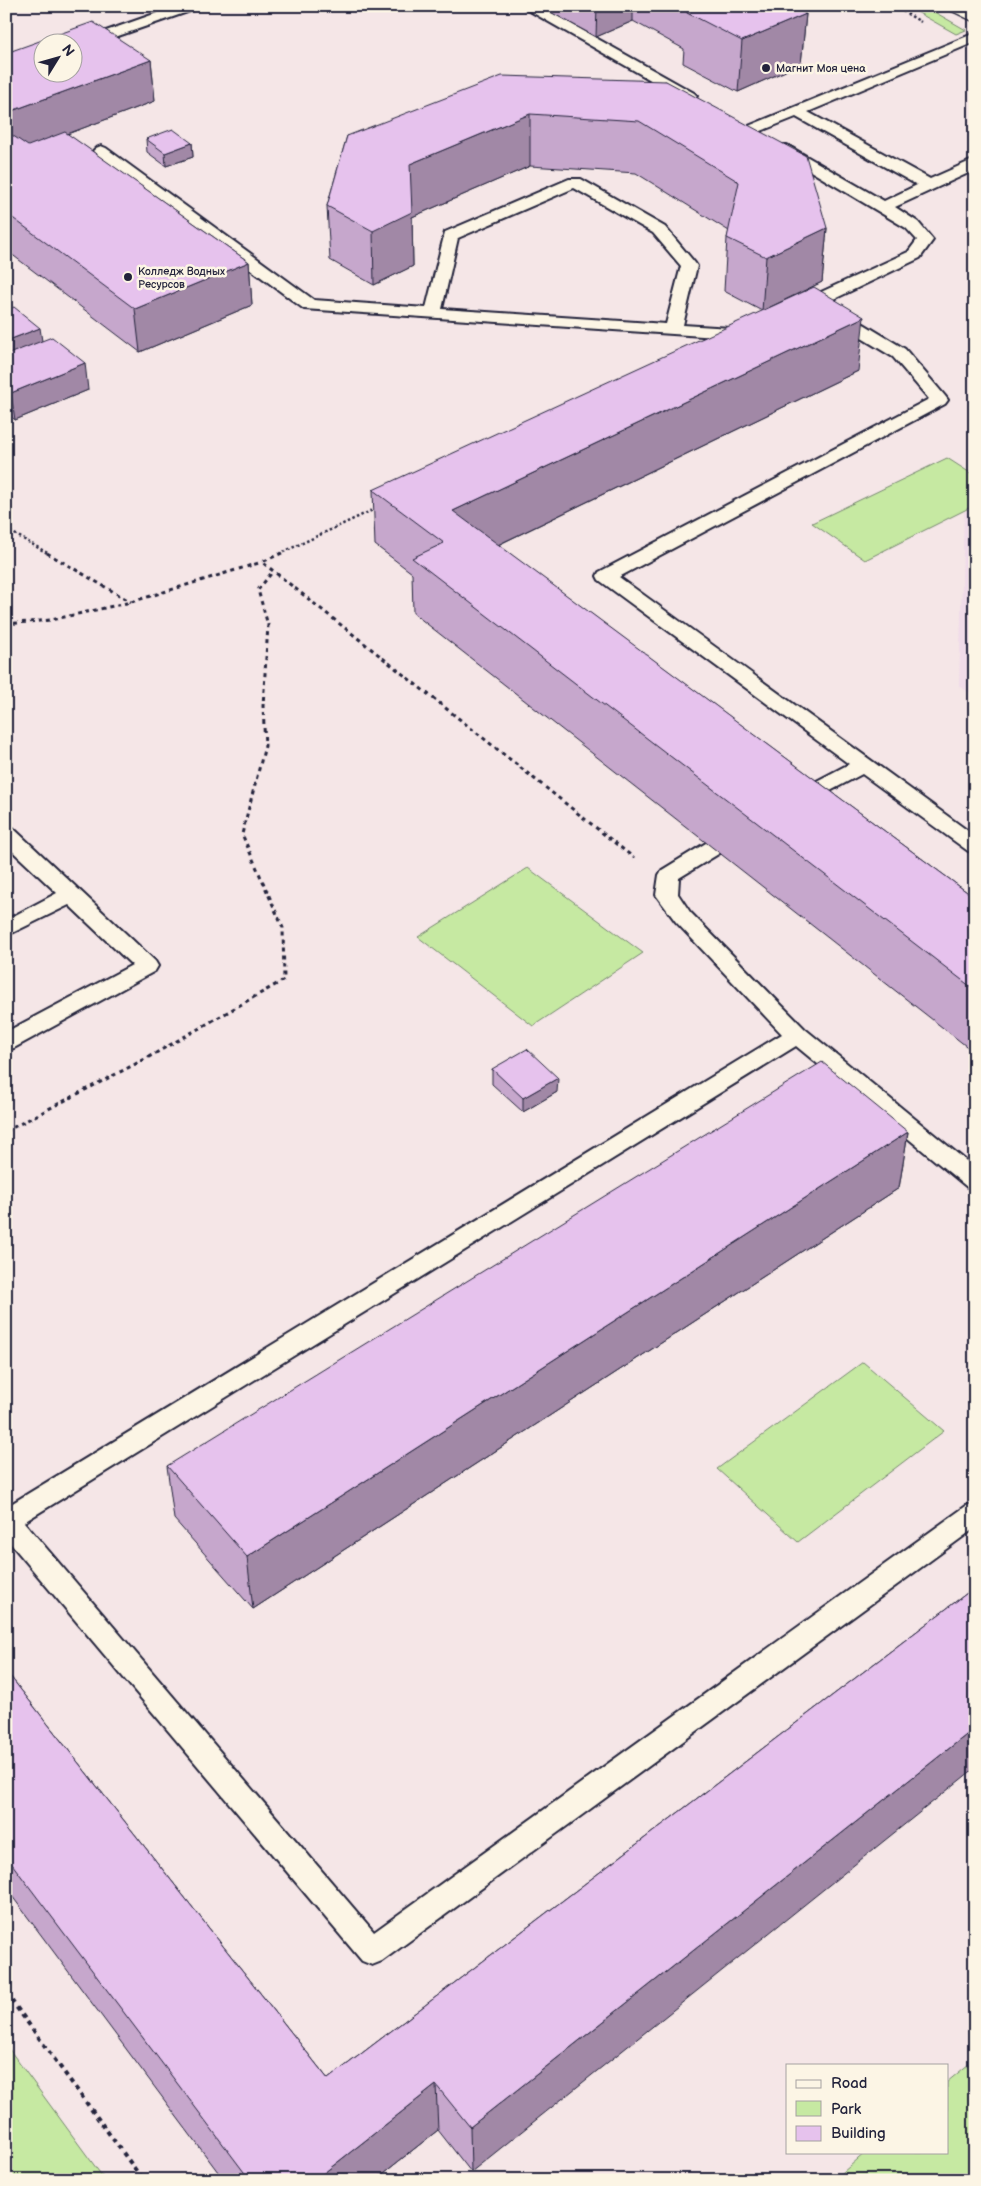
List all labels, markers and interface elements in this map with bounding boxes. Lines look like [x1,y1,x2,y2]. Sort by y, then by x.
north arrow [32,32,82,82]
text: N [58,41,78,60]
marker: Магнит Моя цена [760,62,772,74]
place label: Магнит Моя цена [776,62,866,75]
place label: Колледж Водных Ресурсов [138,265,225,291]
marker: Колледж Водных Ресурсов [122,271,134,283]
legend [786,2064,948,2154]
text: Road [831,2074,867,2093]
text: Park [831,2100,862,2119]
text: Building [831,2124,886,2143]

